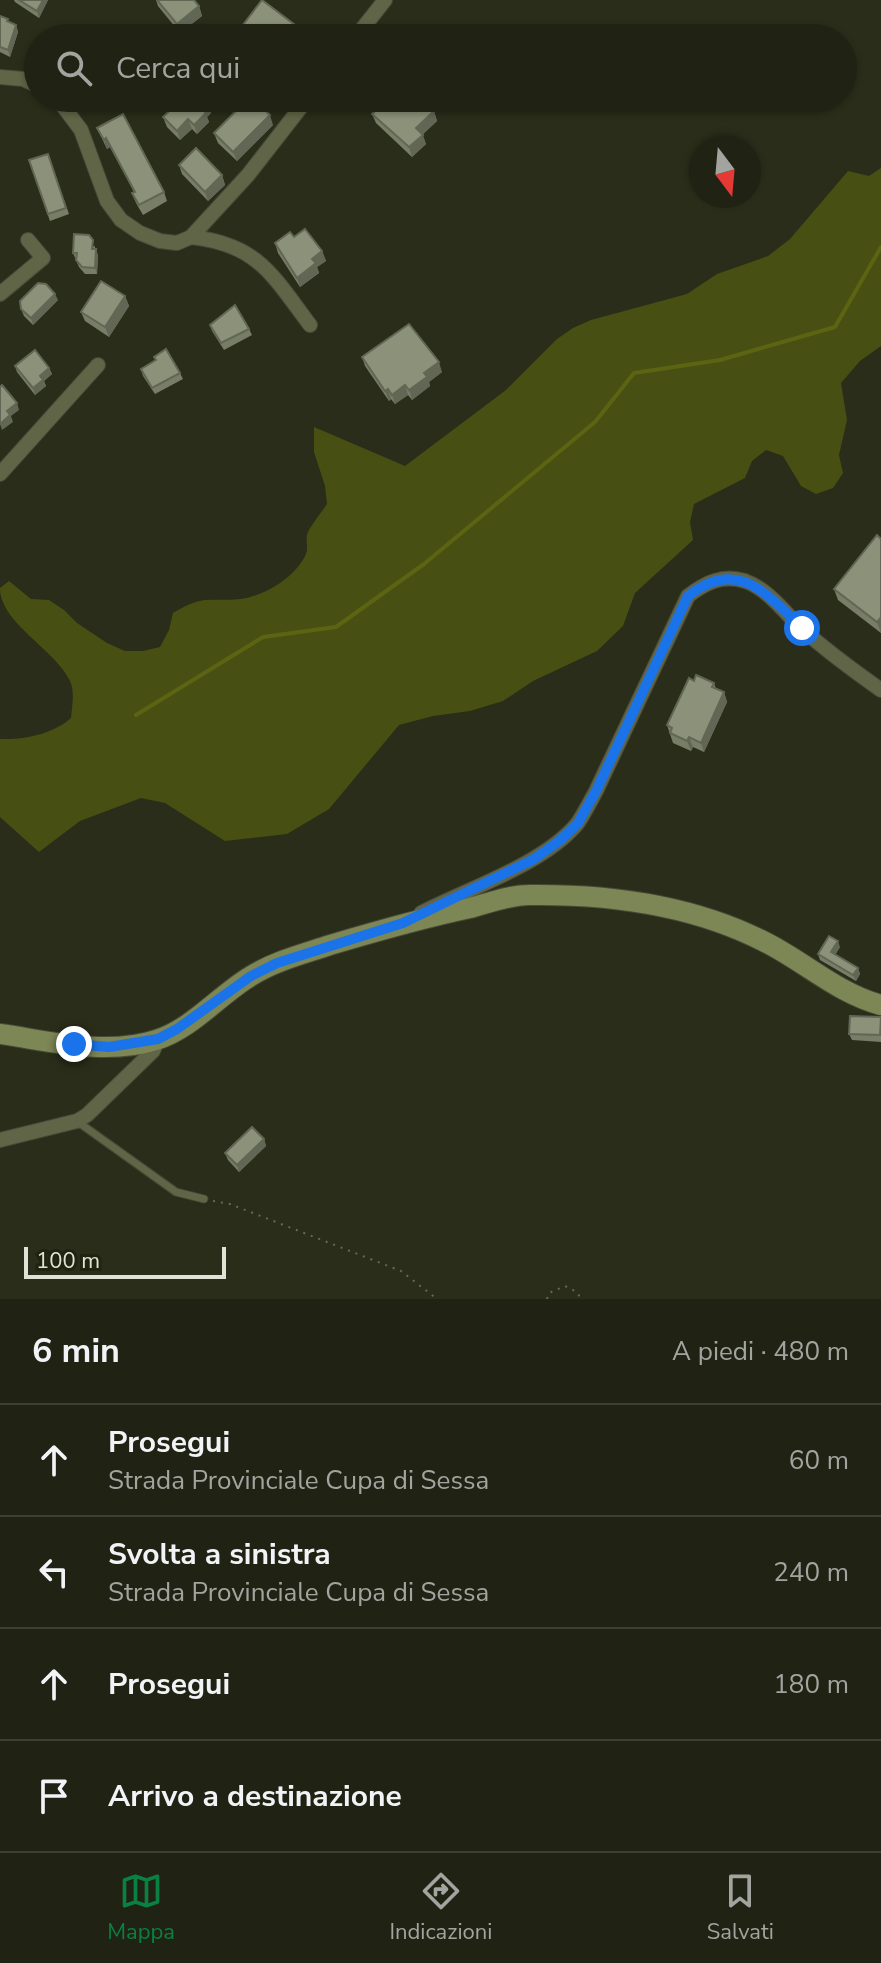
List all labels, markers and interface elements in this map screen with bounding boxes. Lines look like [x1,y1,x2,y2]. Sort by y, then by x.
search box [24,24,857,112]
icon: search [52,46,96,90]
text: Cerca qui [116,48,240,89]
north arrow [689,136,761,208]
route start [784,610,820,646]
route end [56,1026,92,1062]
scale bar [24,1243,226,1279]
text: 100 m [36,1246,100,1276]
text: 6 min [32,1328,120,1374]
text: A piedi · 480 m [672,1334,849,1369]
text: Prosegui [108,1422,230,1463]
icon: ahead [32,1438,76,1482]
text: 60 m [789,1443,849,1478]
text: Strada Provinciale Cupa di Sessa [108,1463,489,1498]
text: Svolta a sinistra [108,1534,331,1575]
icon: left [32,1550,76,1594]
text: 240 m [773,1555,849,1590]
text: Strada Provinciale Cupa di Sessa [108,1575,489,1610]
icon: ahead [32,1662,76,1706]
text: Prosegui [108,1664,230,1705]
text: 180 m [773,1667,849,1702]
icon: arrive [32,1774,76,1818]
text: Arrivo a destinazione [108,1776,402,1817]
tab: Mappa [107,1869,175,1947]
tab: Indicazioni [389,1869,492,1947]
tab: Salvati [707,1869,774,1947]

